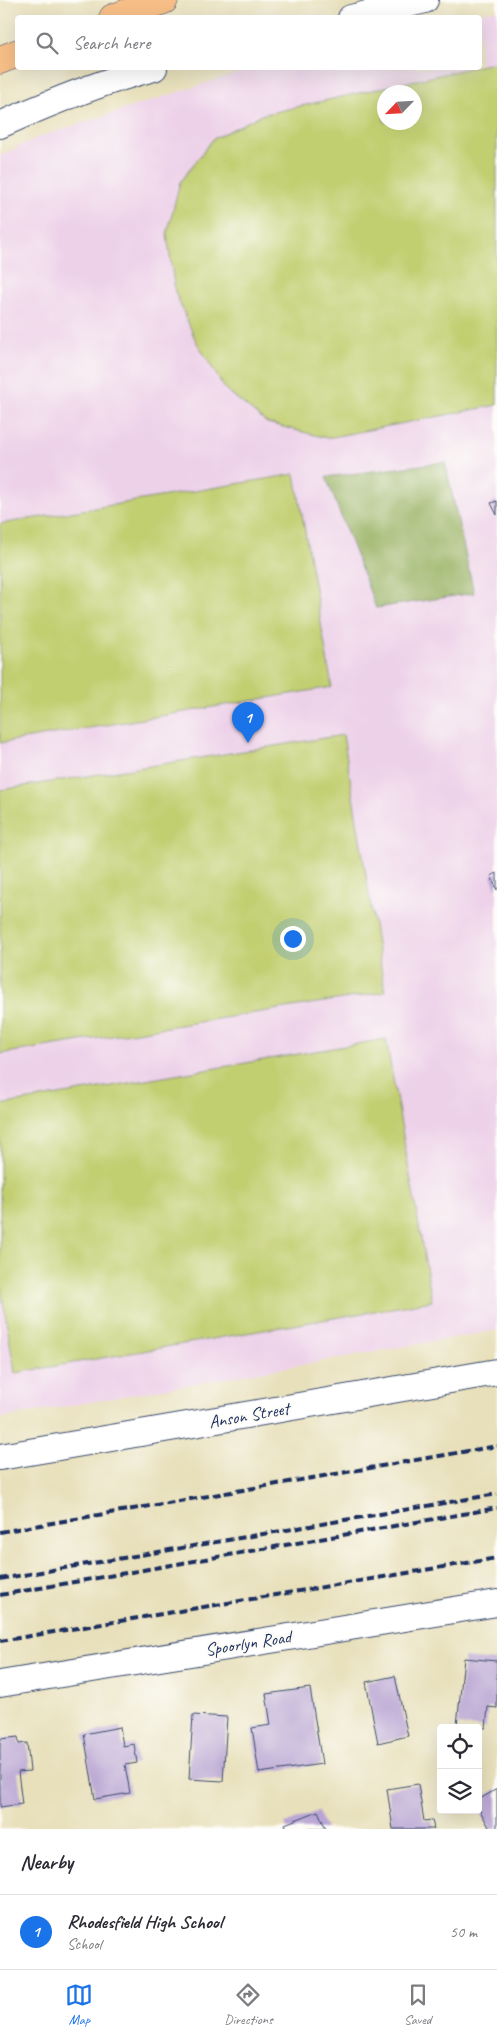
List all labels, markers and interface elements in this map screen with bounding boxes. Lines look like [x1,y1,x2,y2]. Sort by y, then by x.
search box [15,15,482,70]
icon: search [33,29,61,57]
text: Search here [73,31,150,55]
north arrow [377,85,422,130]
pin: 1 [232,702,264,743]
your location [280,926,306,952]
street label: Anson Street [207,1397,294,1433]
street label: Spoorlyn Road [204,1625,295,1661]
map controls [437,1724,482,1814]
button: locate [437,1724,482,1769]
button: layers [437,1769,482,1814]
text: Nearby [20,1849,73,1875]
text: Rhodesfield High School [67,1910,222,1934]
text: 1 [32,1922,40,1942]
text: 50 m [450,1922,477,1942]
text: School [67,1934,101,1954]
tab: Map [65,1981,93,2028]
tab: Directions [224,1981,273,2028]
tab: Saved [404,1981,432,2028]

